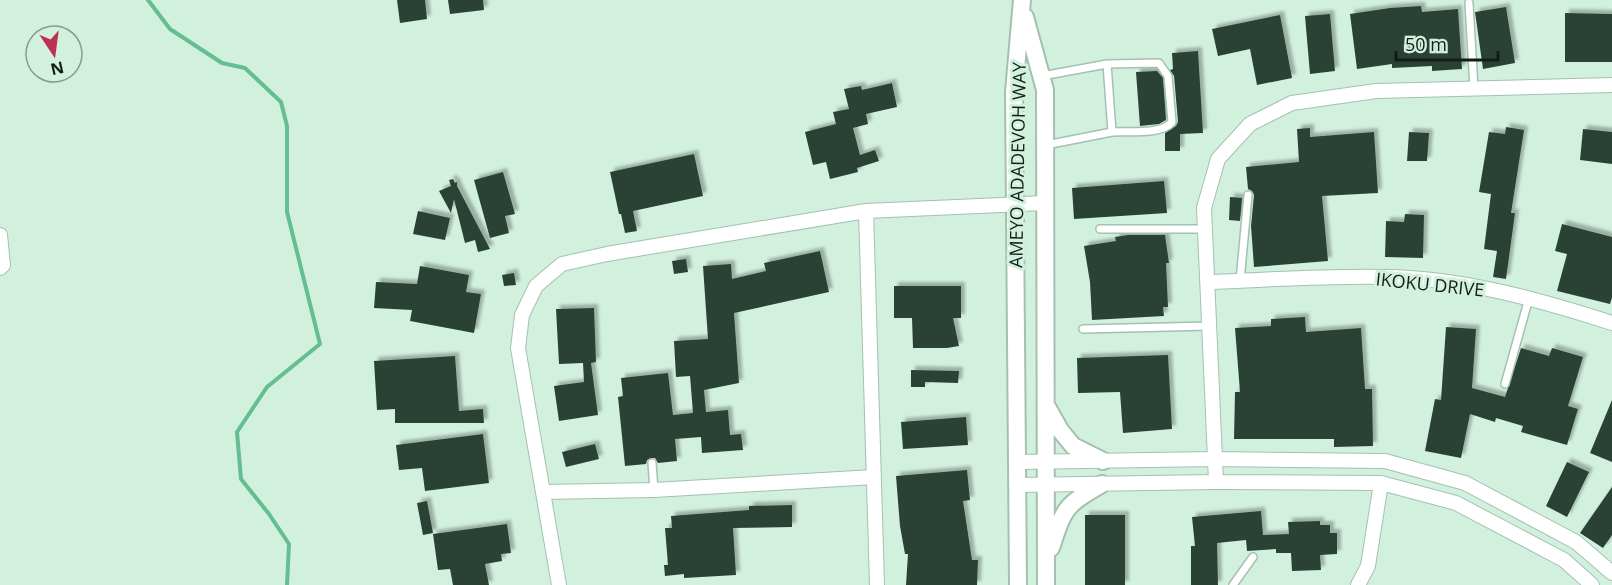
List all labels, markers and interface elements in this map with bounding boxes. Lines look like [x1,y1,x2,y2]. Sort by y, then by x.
north arrow [24,24,84,84]
scale bar [1396,24,1498,62]
text: 50 m [1405,32,1447,56]
text: N [49,56,66,81]
street label: AMEYO ADADEVOH WAY [1003,61,1031,268]
street label: IKOKU DRIVE [1375,266,1485,302]

